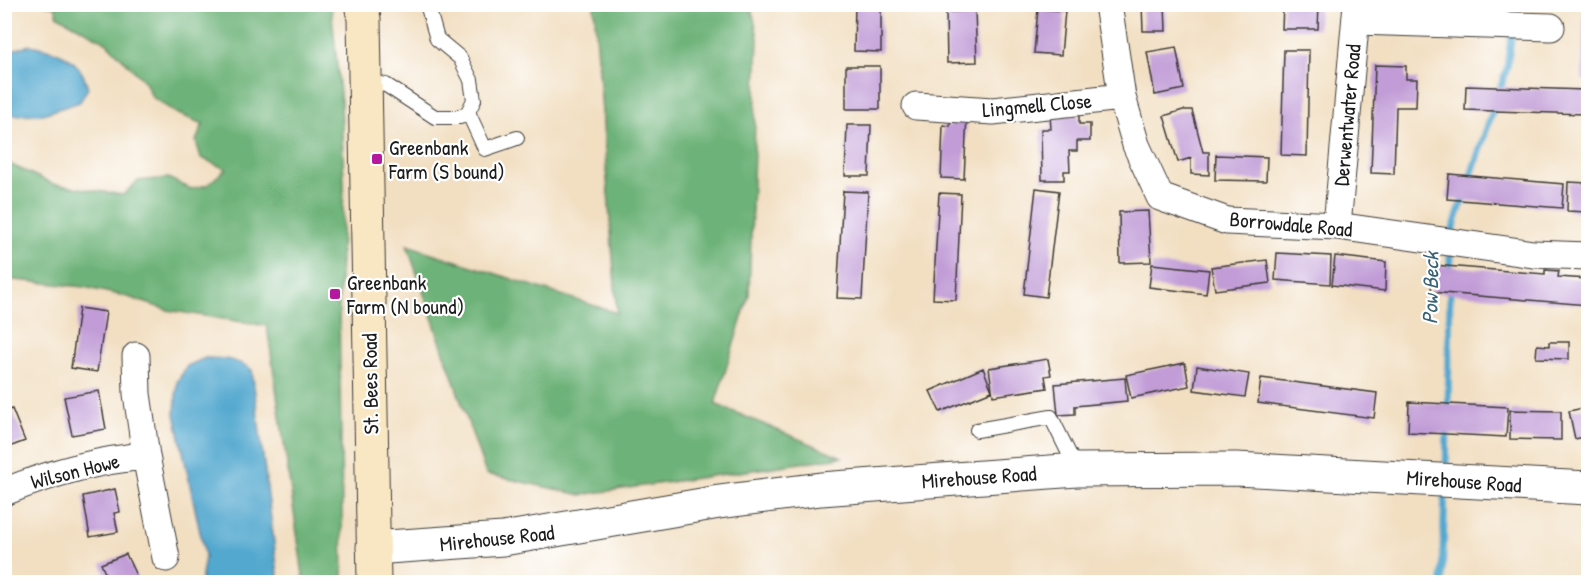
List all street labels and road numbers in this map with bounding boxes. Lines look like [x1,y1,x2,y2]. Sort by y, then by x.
street label: Derwentwater Road [1326,43,1368,187]
street label: Lingmell Close [981,86,1093,124]
street label: Borrowdale Road [1228,204,1354,244]
street label: St. Bees Road [355,333,385,435]
street label: Wilson Howe [28,446,122,496]
street label: Mirehouse Road [921,459,1037,495]
street label: Mirehouse Road [1406,463,1522,499]
street label: Mirehouse Road [438,518,556,558]

